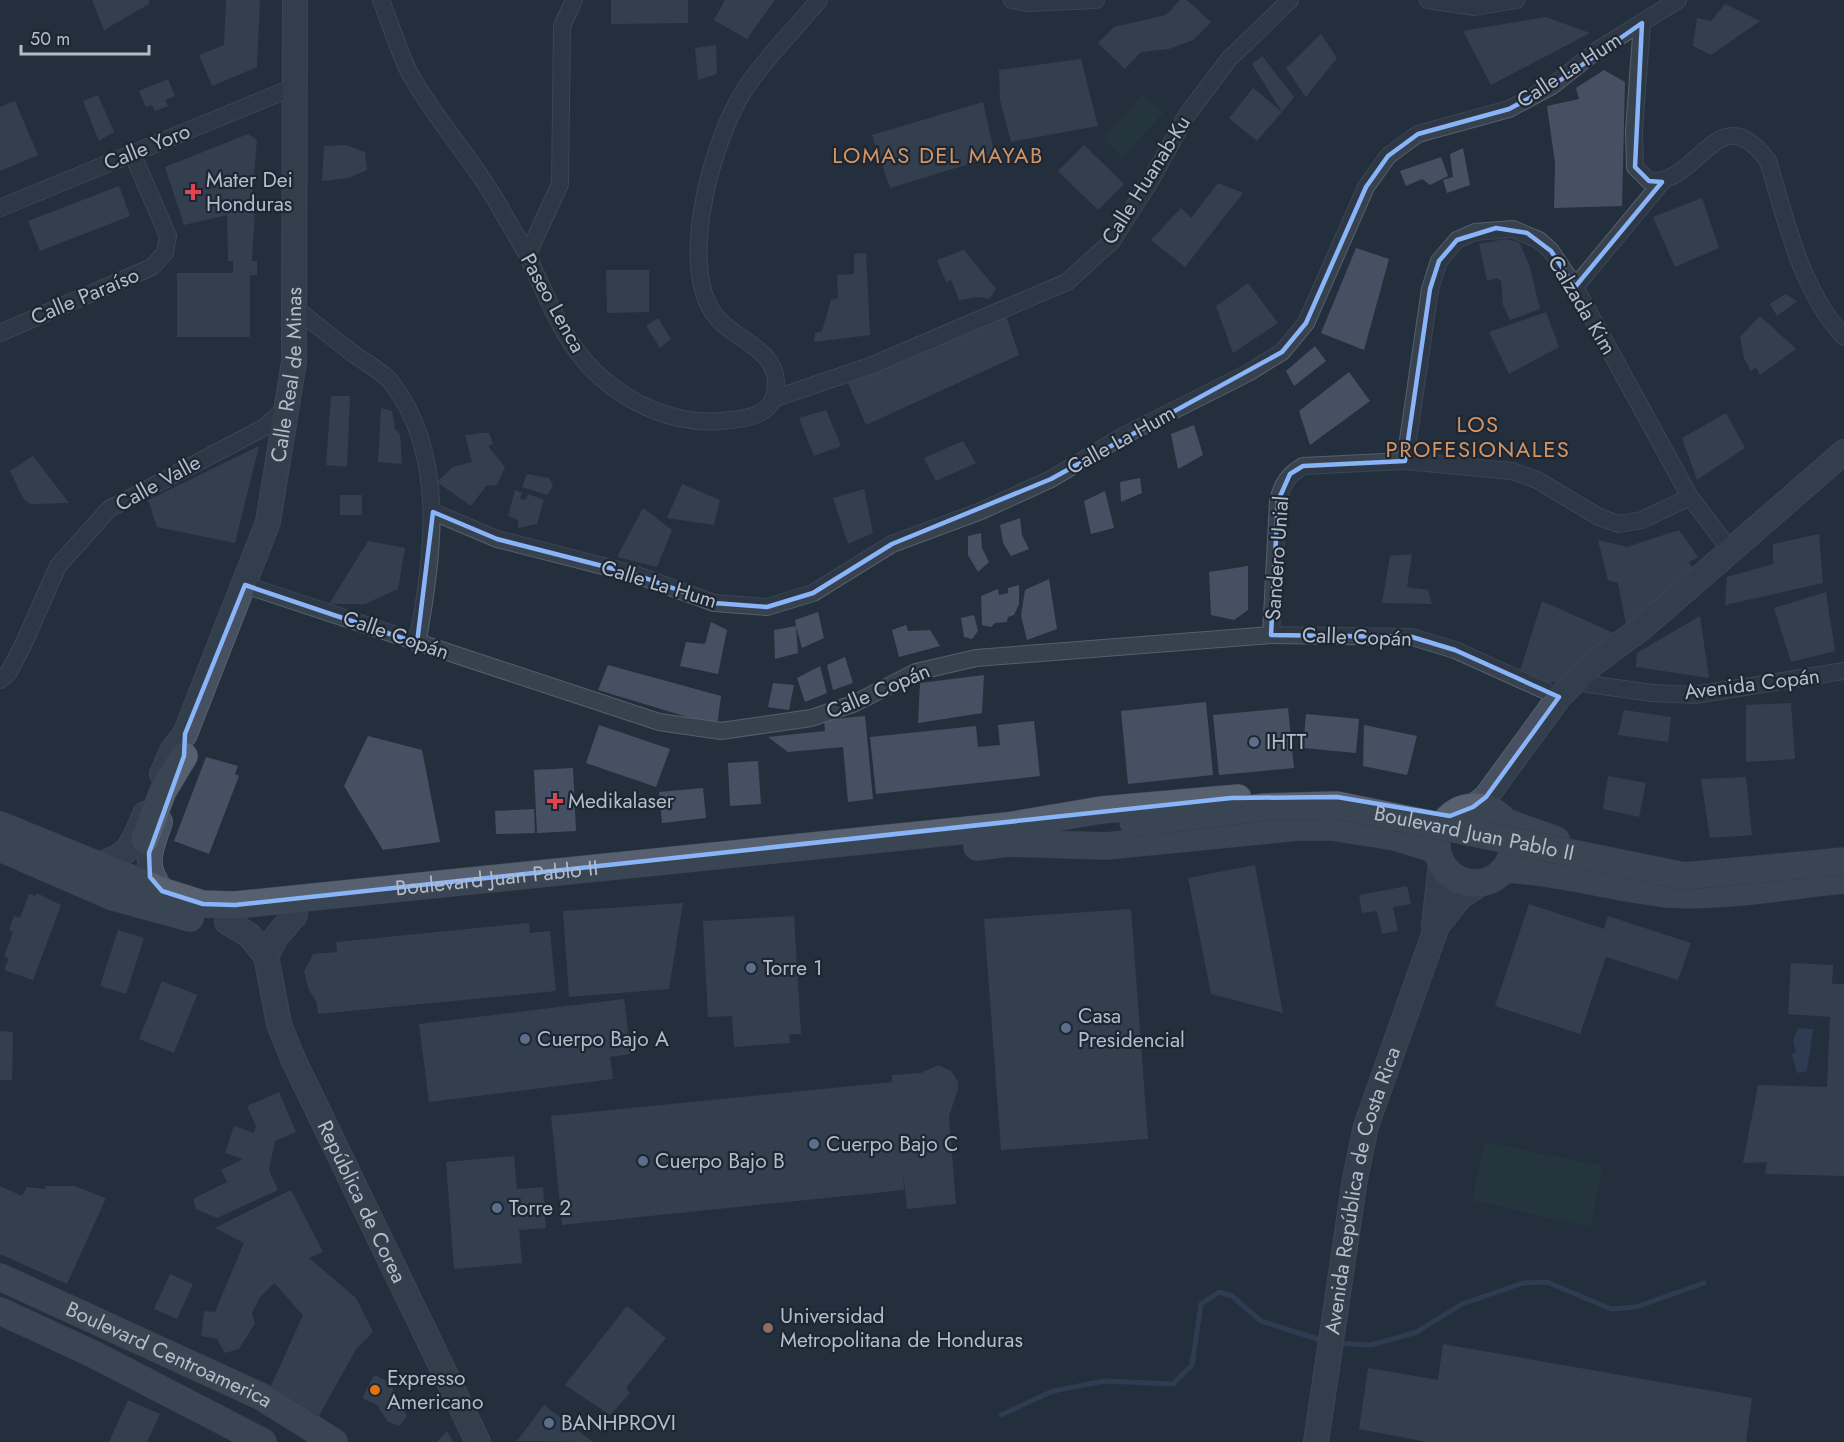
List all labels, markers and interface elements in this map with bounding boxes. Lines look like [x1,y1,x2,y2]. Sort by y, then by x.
scale bar [21,18,148,56]
street label: Calle La Hum [1511,25,1627,115]
text: 50 m [30,26,70,52]
street label: Calle Huanab-Ku [1094,110,1198,250]
street label: Calle Yoro [99,116,195,178]
district label: LOMAS DEL MAYAB [832,139,1044,171]
place label: Mater Dei Honduras [206,165,293,219]
marker: Mater Dei Honduras [184,183,202,201]
street label: Paseo Lenca [513,248,593,358]
street label: Calzada Kim [1541,250,1623,360]
street label: Calle Paraíso [26,260,144,332]
street label: Calle Real de Minas [263,287,310,465]
street label: Calle La Hum [1061,398,1181,482]
district label: LOS PROFESIONALES [1386,408,1570,465]
street label: Calle Valle [110,447,206,519]
street label: Sandero Unial [1258,495,1296,621]
street label: Calle La Hum [597,552,721,616]
street label: Calle Copán [339,603,453,667]
street label: Calle Copán [1301,620,1413,654]
street label: Calle Copán [821,656,935,726]
street label: Avenida Copán [1682,661,1822,707]
place label: IHTT [1266,727,1307,757]
marker: IHTT [1247,735,1261,749]
place label: Medikalaser [568,786,675,816]
marker: Medikalaser [546,792,564,810]
street label: Boulevard Juan Pablo II [1371,798,1577,868]
street label: Boulevard Juan Pablo II [394,853,600,904]
place label: Torre 1 [763,953,823,983]
marker: Torre 1 [744,961,758,975]
place label: Casa Presidencial [1078,1001,1185,1055]
marker: Casa Presidencial [1059,1021,1073,1035]
place label: Cuerpo Bajo A [537,1024,669,1054]
marker: Cuerpo Bajo A [518,1032,532,1046]
street label: Avenida República de Costa Rica [1317,1043,1408,1336]
street label: República de Corea [310,1115,414,1288]
place label: Cuerpo Bajo C [826,1129,958,1159]
marker: Cuerpo Bajo C [807,1137,821,1151]
place label: Cuerpo Bajo B [655,1146,785,1176]
marker: Cuerpo Bajo B [636,1154,650,1168]
place label: Torre 2 [509,1193,571,1223]
marker: Torre 2 [490,1201,504,1215]
street label: Boulevard Centroamerica [61,1294,278,1415]
place label: Universidad Metropolitana de Honduras [780,1301,1023,1355]
marker: Universidad Metropolitana de Honduras [761,1321,775,1335]
place label: Expresso Americano [387,1363,483,1417]
marker: Expresso Americano [368,1383,382,1397]
place label: BANHPROVI [561,1408,676,1438]
marker: BANHPROVI [542,1416,556,1430]

